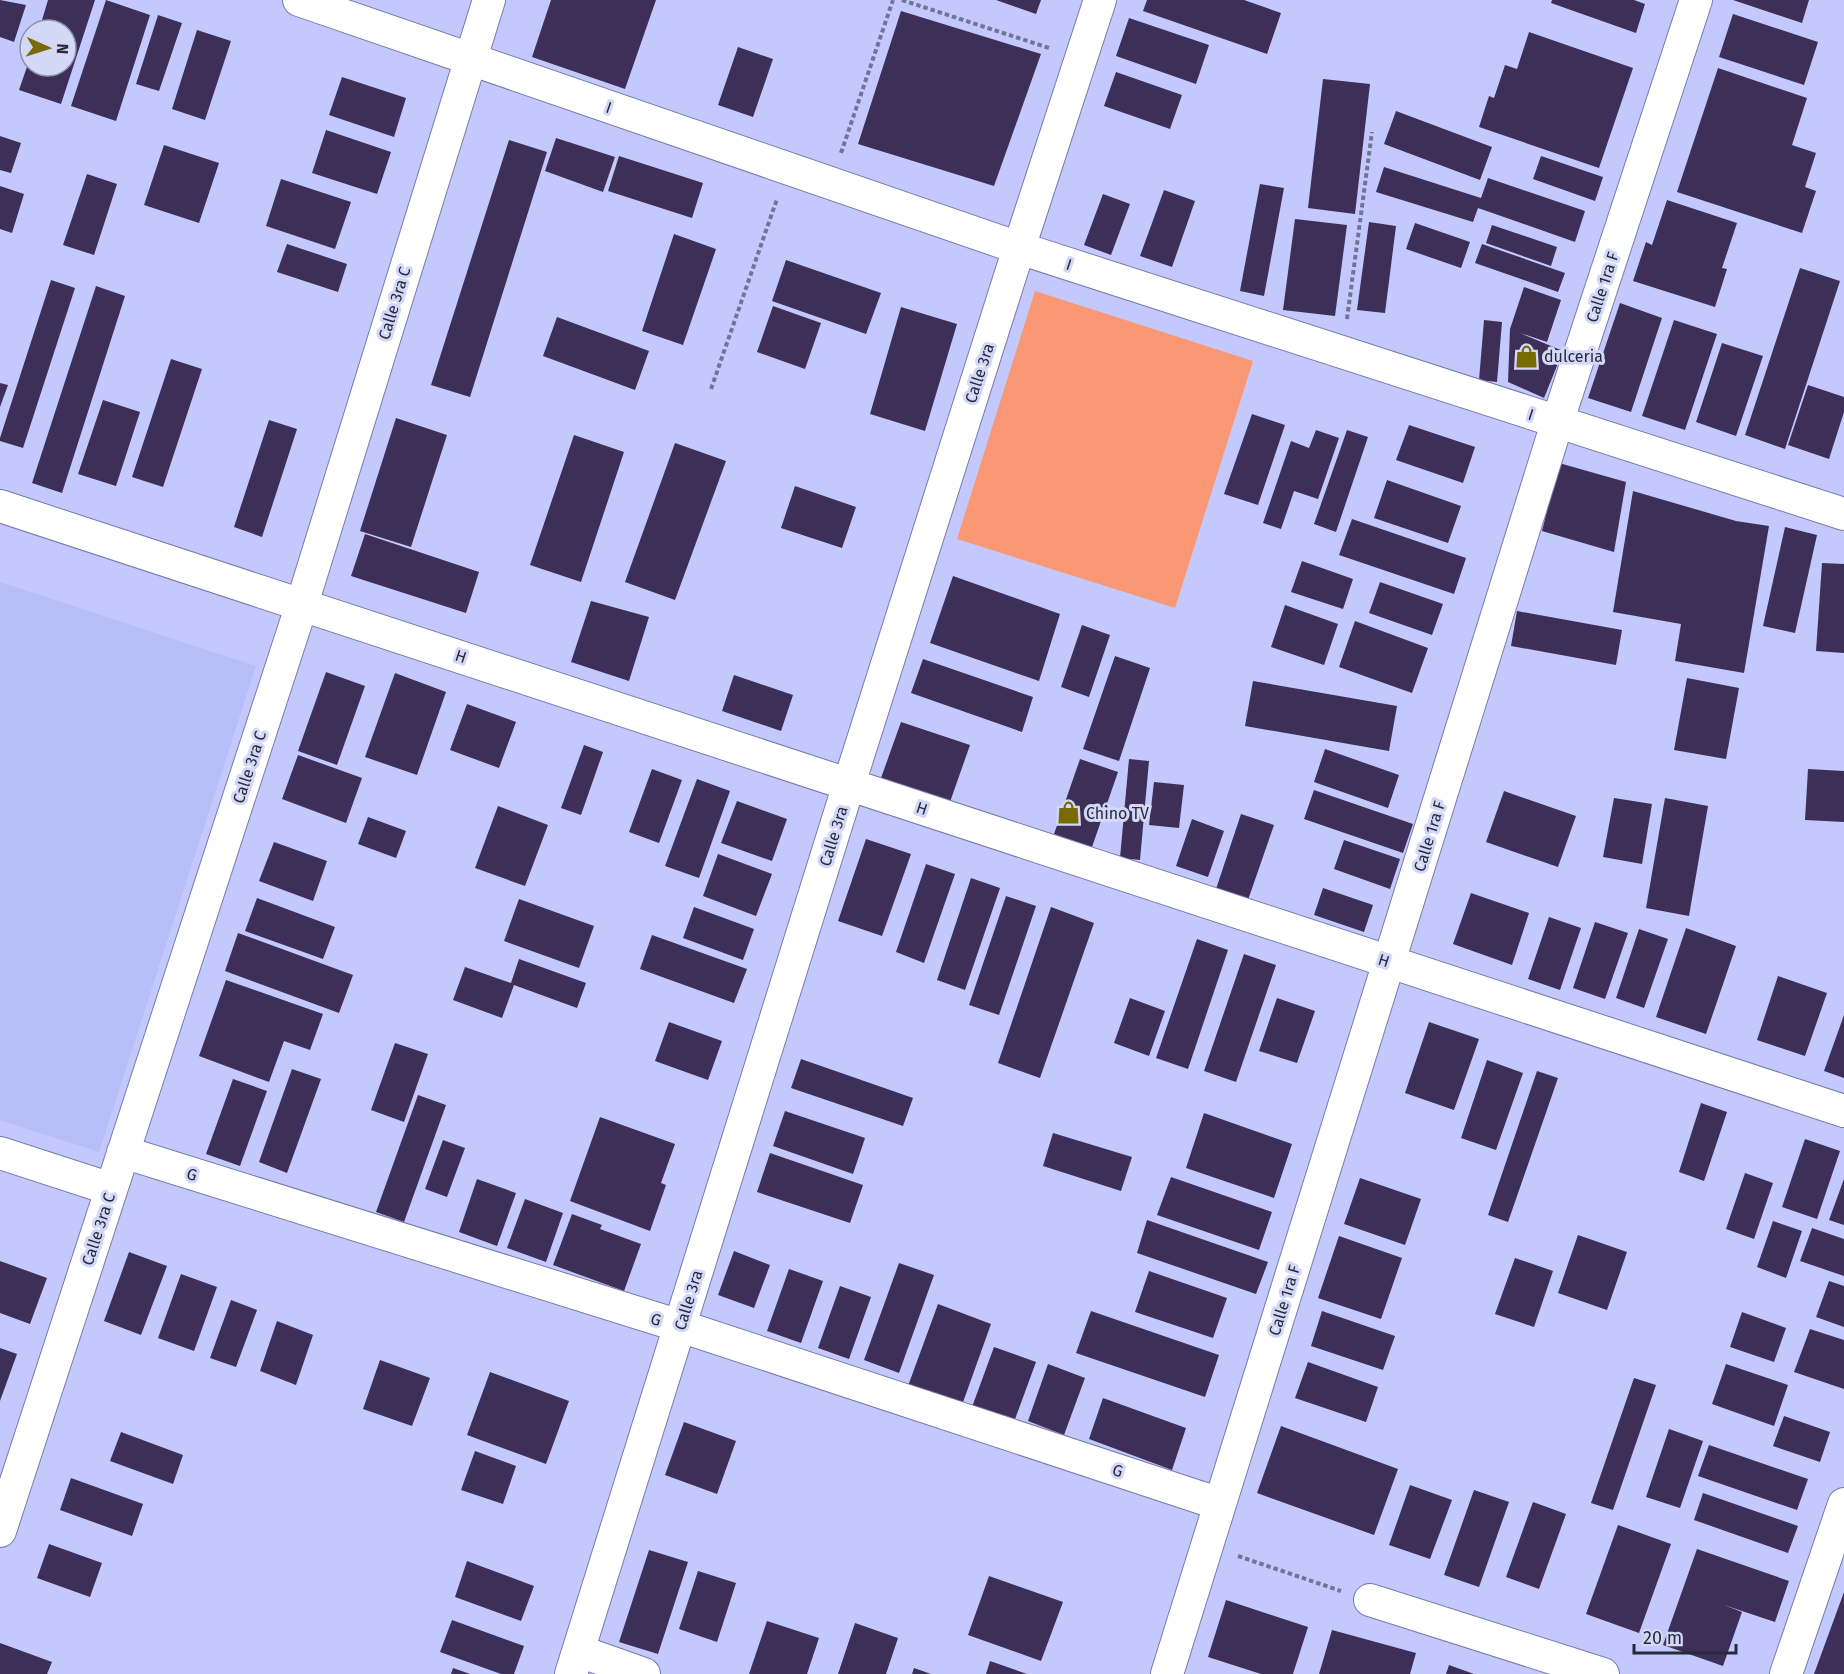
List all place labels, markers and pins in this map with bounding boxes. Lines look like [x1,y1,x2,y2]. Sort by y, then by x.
shop icon: dulceria [1513,343,1539,369]
place label: dulceria [1544,347,1603,366]
shop icon: Chino TV [1055,800,1081,826]
place label: Chino TV [1086,804,1149,823]

